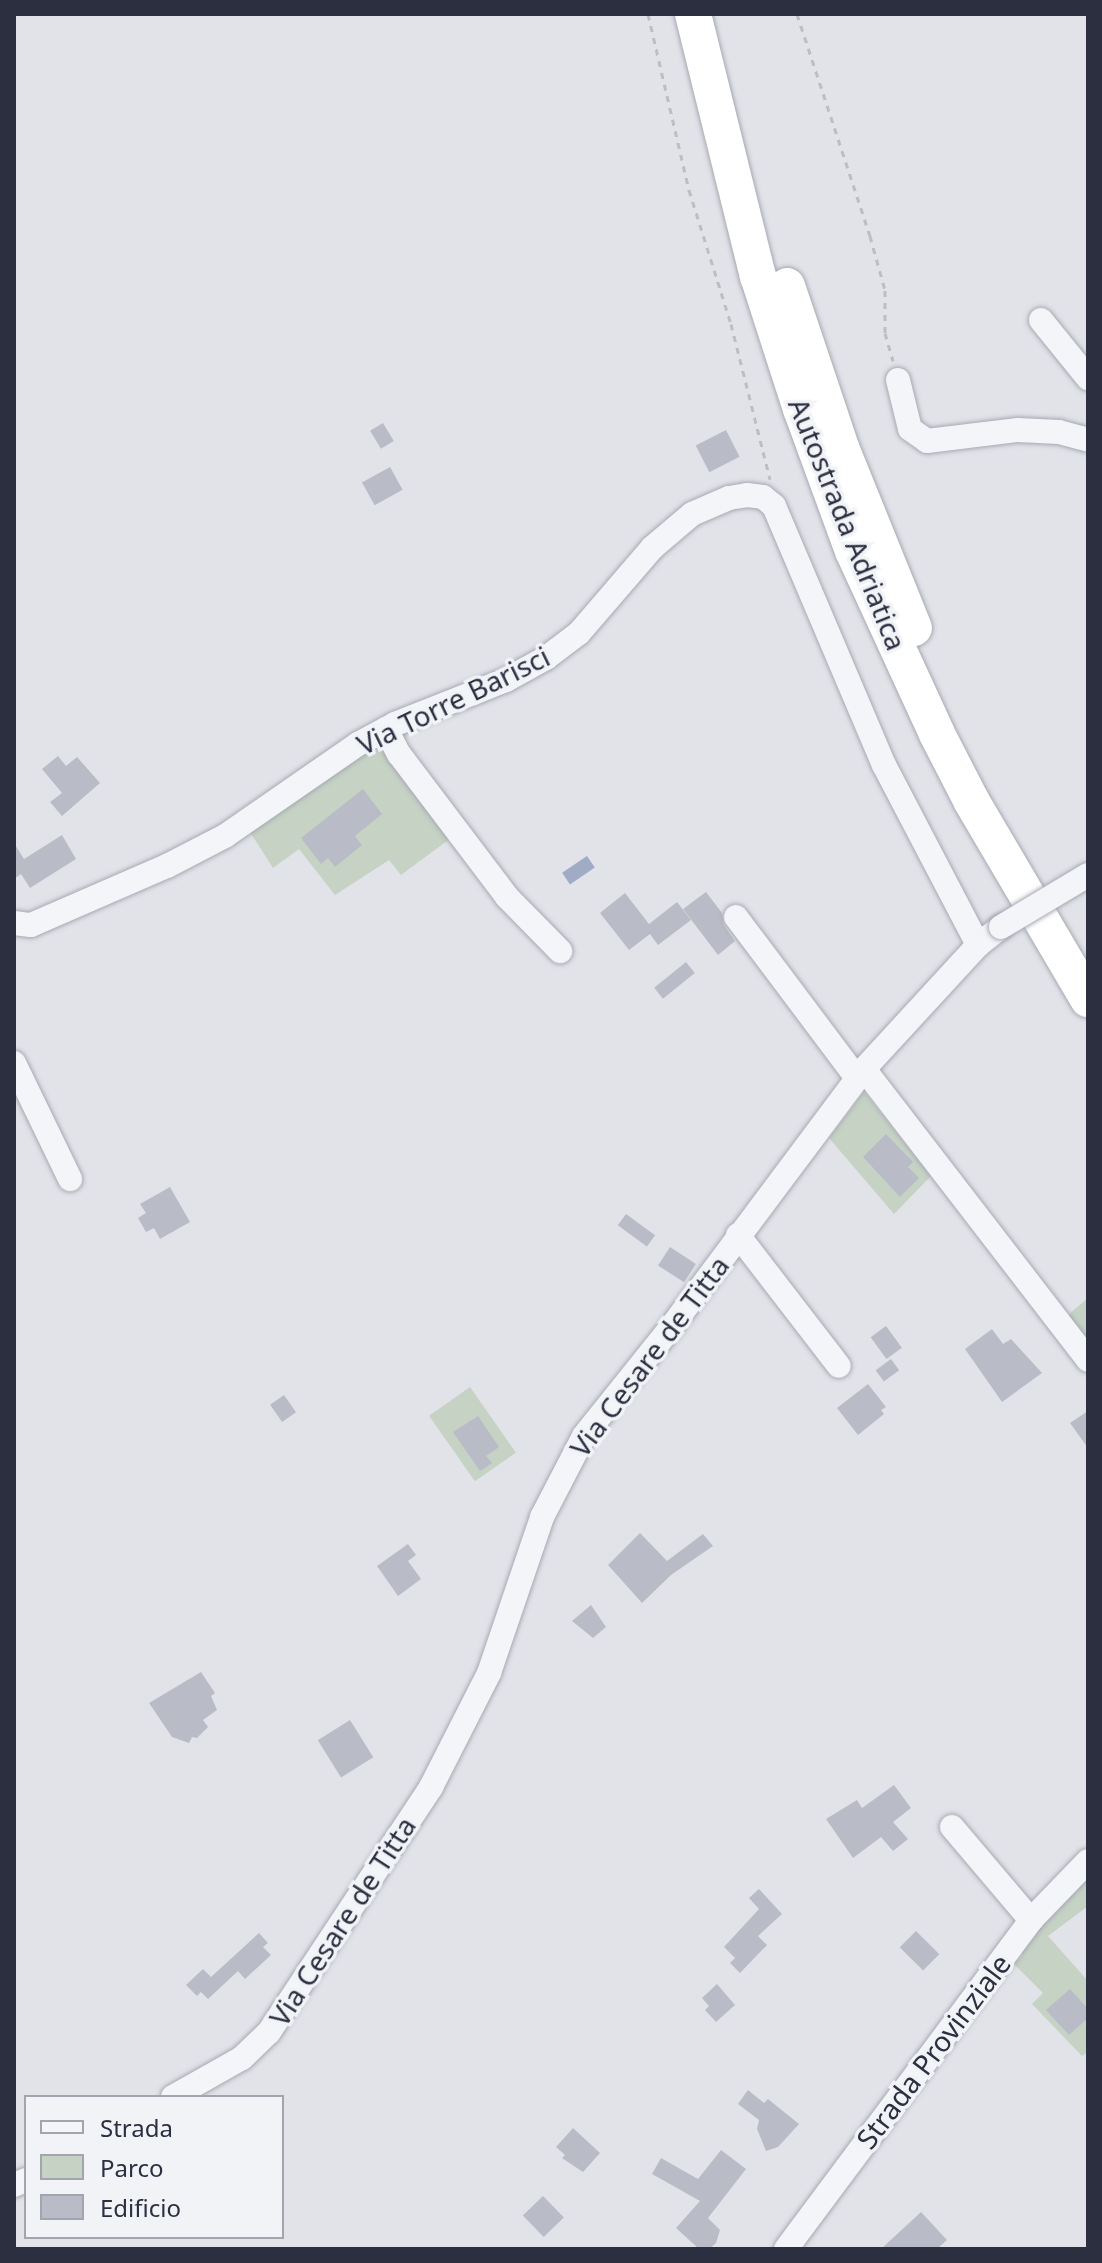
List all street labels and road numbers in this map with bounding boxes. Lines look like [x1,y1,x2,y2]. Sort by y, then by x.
street label: Autostrada Adriatica [782,393,914,655]
street label: Via Torre Barisci [351,639,555,761]
street label: Via Cesare de Titta [563,1249,735,1463]
street label: Via Cesare de Titta [262,1810,422,2032]
street label: Strada Provinziale [849,1947,1017,2155]

